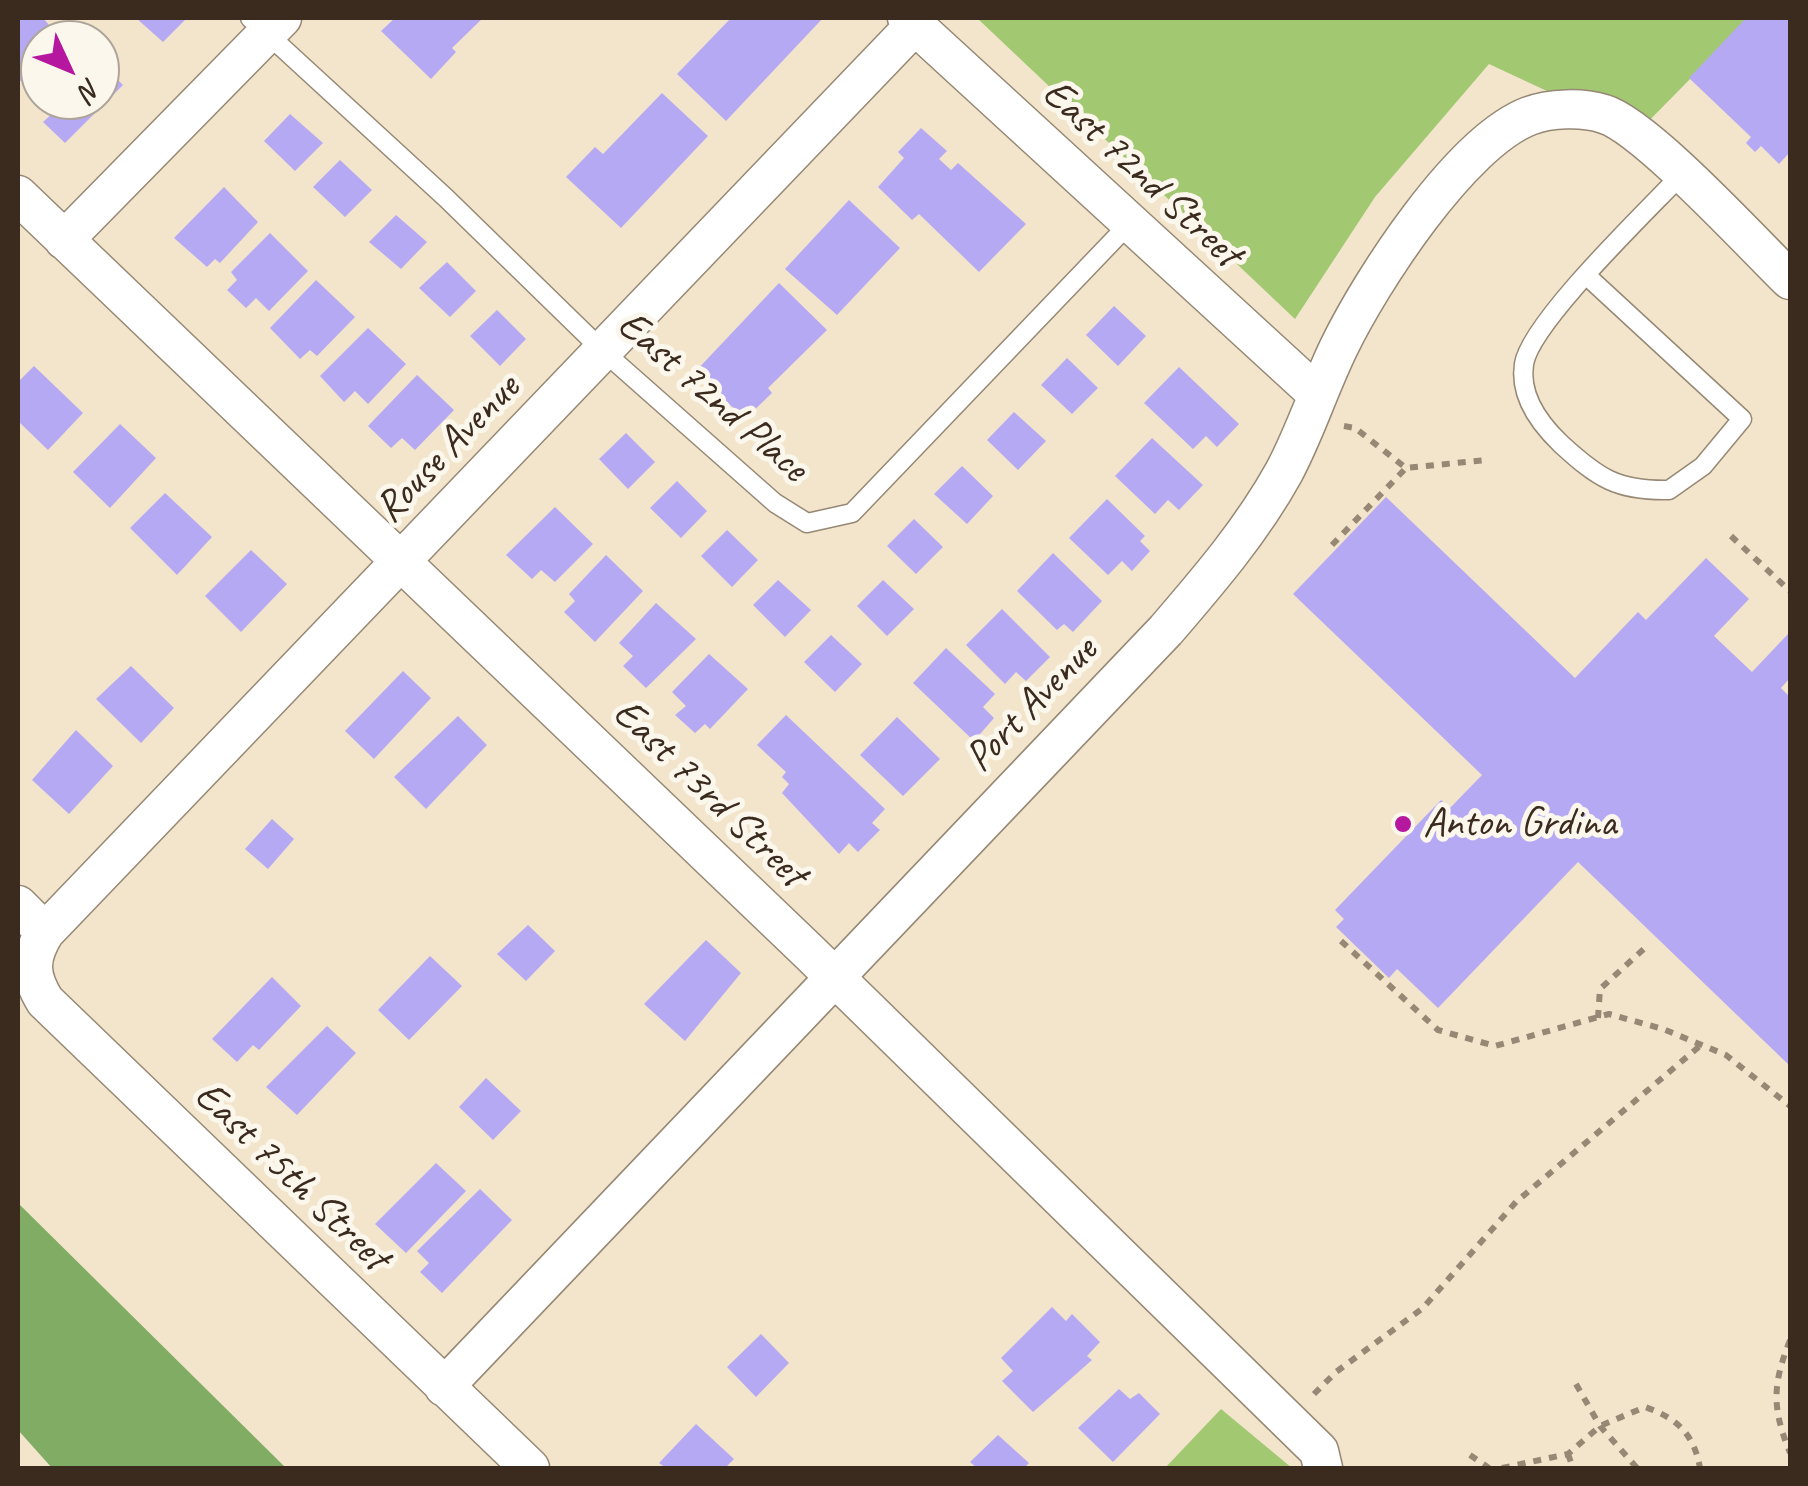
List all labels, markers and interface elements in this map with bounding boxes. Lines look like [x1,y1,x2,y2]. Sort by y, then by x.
north arrow [20,20,120,120]
street label: East 72nd Street [1031,69,1251,279]
text: N [72,71,109,108]
street label: East 72nd Place [606,301,818,493]
street label: Rouse Avenue [365,364,531,534]
street label: Port Avenue [955,627,1109,783]
street label: East 73rd Street [602,689,816,899]
place label: Anton Grdina [1423,799,1616,849]
marker: Anton Grdina [1392,813,1414,835]
street label: East 75th Street [183,1072,399,1282]

